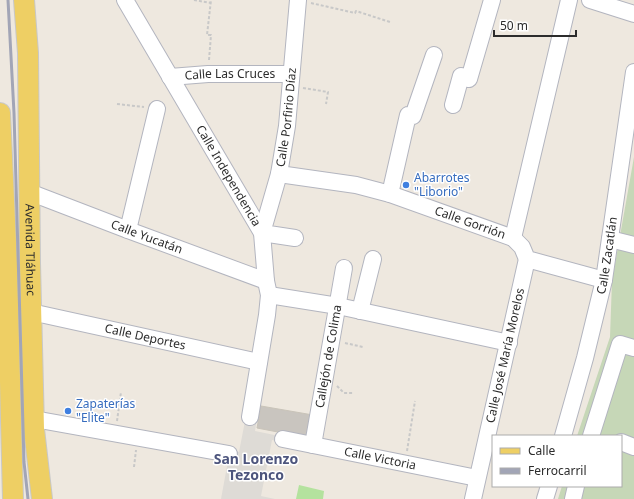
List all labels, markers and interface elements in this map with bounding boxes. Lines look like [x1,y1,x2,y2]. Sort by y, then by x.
scale bar [494,12,576,38]
text: 50 m [500,17,528,34]
street label: Calle Las Cruces [184,65,275,84]
street label: Calle Porfirio Díaz [271,67,300,168]
street label: Calle Independencia [192,122,265,229]
place label: Abarrotes "Liborio" [414,169,470,200]
marker: Abarrotes "Liborio" [401,180,411,190]
street label: Calle Gorrión [432,202,508,243]
street label: Avenida Tláhuac [21,204,40,296]
street label: Calle Yucatán [109,215,185,257]
street label: Calle Zacatlán [592,216,621,296]
street label: Calle José María Morelos [481,286,528,425]
street label: Callejón de Colima [311,303,345,409]
street label: Calle Deportes [103,319,188,354]
place label: Zapaterías "Elite" [76,395,136,426]
marker: Zapaterías "Elite" [63,406,73,416]
legend [492,435,622,487]
street label: Calle Victoria [343,442,418,474]
text: Calle [528,442,556,459]
district label: San Lorenzo Tezonco [214,449,298,484]
text: Ferrocarril [528,462,587,479]

